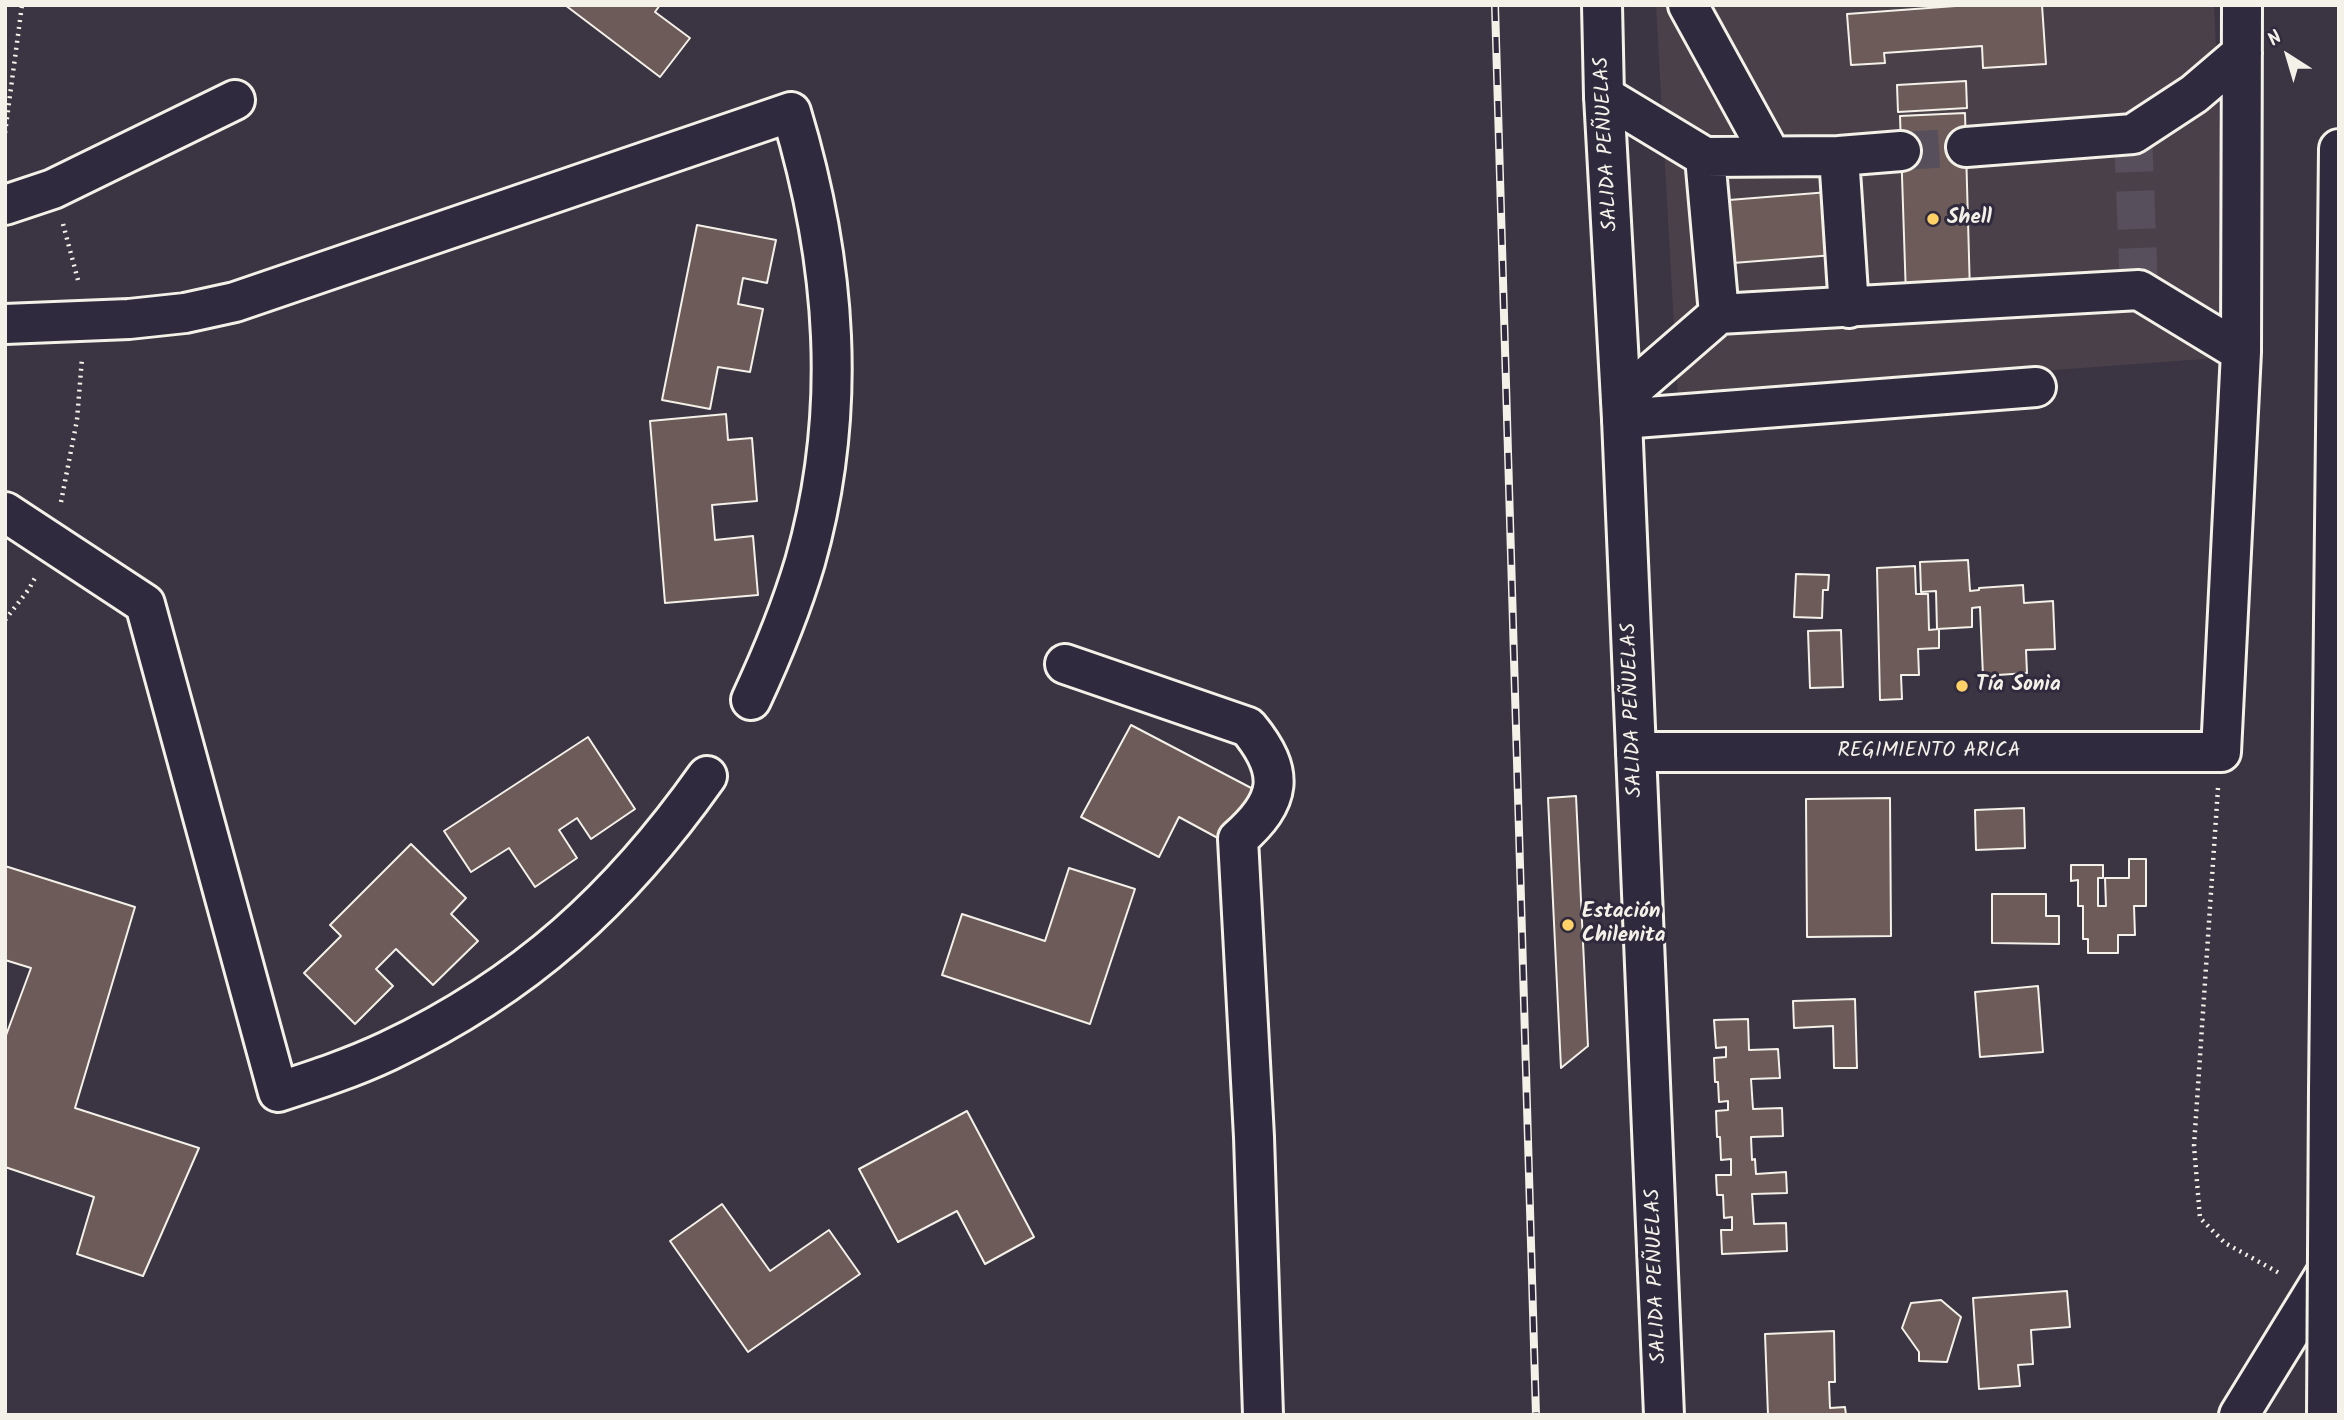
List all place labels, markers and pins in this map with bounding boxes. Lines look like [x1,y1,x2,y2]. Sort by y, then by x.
place label: Shell [1947,206,1992,232]
marker: Shell [1925,211,1941,227]
place label: Tía Sonia [1976,673,2061,699]
marker: Tía Sonia [1954,678,1970,694]
place label: Estación Chilenita [1582,900,1665,950]
marker: Estación Chilenita [1560,917,1576,933]

